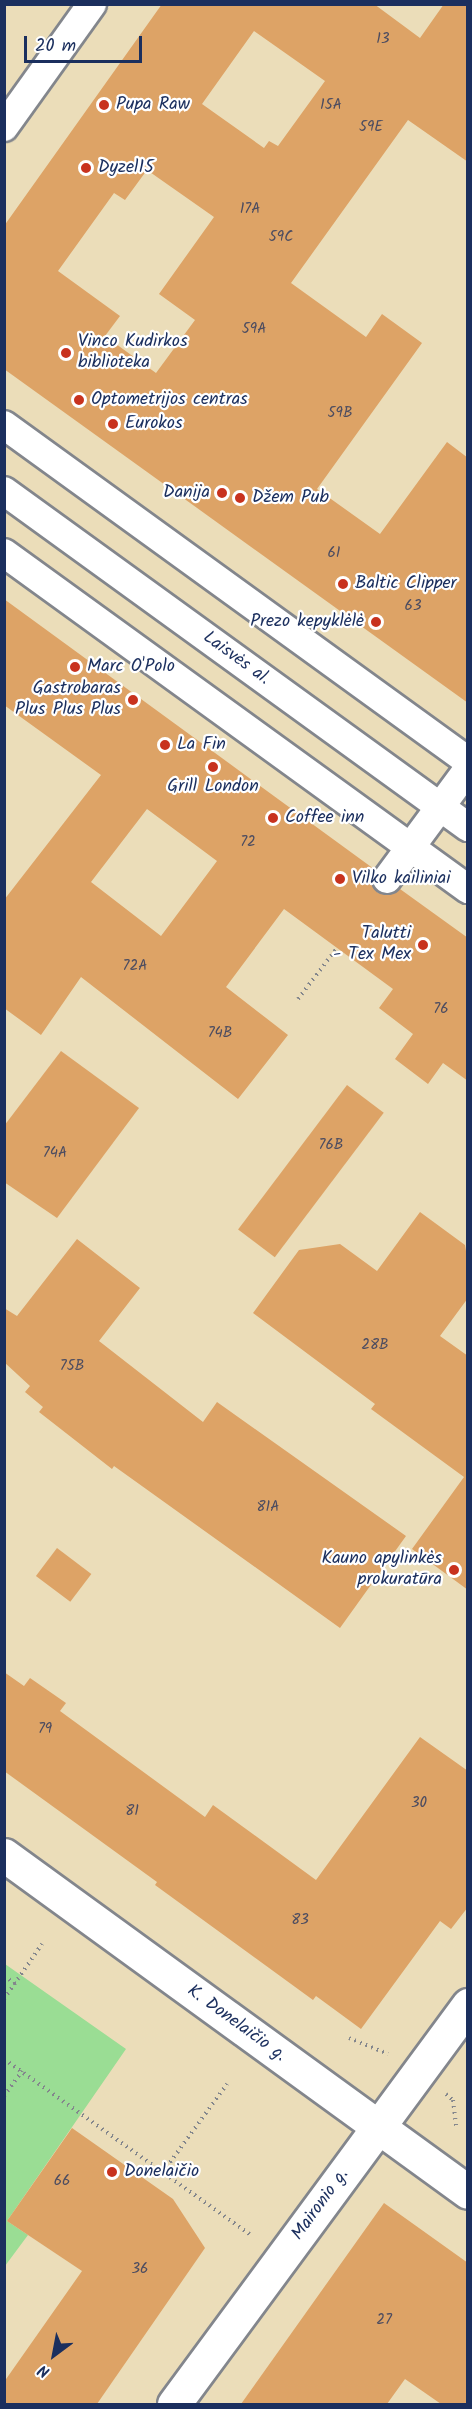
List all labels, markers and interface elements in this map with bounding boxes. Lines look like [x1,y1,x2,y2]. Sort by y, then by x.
scale bar [27,24,146,62]
house number: 13 [376,31,390,49]
text: 20 m [35,32,76,61]
place label: Pupa Raw [116,94,190,116]
house number: 15A [320,97,342,115]
marker: Pupa Raw [97,98,111,112]
house number: 59E [359,119,383,137]
place label: Dyzel15 [98,157,154,179]
marker: Dyzel15 [79,161,93,175]
house number: 17A [240,201,260,219]
house number: 59C [269,229,293,247]
house number: 59A [242,321,266,339]
place label: Vinco Kudirkos biblioteka [78,332,188,374]
marker: Vinco Kudirkos biblioteka [59,346,73,360]
place label: Optometrijos centras [91,389,248,411]
marker: Optometrijos centras [72,393,86,407]
house number: 59B [328,405,352,423]
place label: Eurokos [125,413,183,435]
marker: Eurokos [106,417,120,431]
place label: Danija [163,482,210,504]
marker: Danija [215,486,229,500]
place label: Džem Pub [252,487,329,509]
marker: Džem Pub [233,491,247,505]
house number: 61 [327,545,341,563]
place label: Baltic Clipper [355,573,457,595]
marker: Baltic Clipper [336,577,350,591]
house number: 63 [405,598,421,616]
place label: Prezo kepyklėlė [250,611,364,633]
marker: Prezo kepyklėlė [369,615,383,629]
street label: Laisvės al. [198,627,274,691]
place label: Marc O'Polo [87,656,175,678]
marker: Marc O'Polo [68,660,82,674]
place label: Gastrobaras Plus Plus Plus [15,679,121,722]
marker: Gastrobaras Plus Plus Plus [126,693,140,707]
place label: La Fin [177,734,226,756]
marker: La Fin [158,738,172,752]
marker: Grill London [206,760,220,774]
place label: Grill London [167,776,259,798]
place label: Coffee inn [285,807,364,829]
marker: Coffee inn [266,811,280,825]
house number: 72 [240,834,256,852]
place label: Vilko kailiniai [352,868,451,890]
marker: Vilko kailiniai [333,872,347,886]
place label: Talutti - Tex Mex [333,924,411,966]
marker: Talutti - Tex Mex [416,938,430,952]
house number: 72A [123,958,147,976]
house number: 76 [433,1001,449,1019]
house number: 74B [208,1025,232,1043]
house number: 76B [319,1137,343,1155]
house number: 74A [43,1145,67,1163]
house number: 28B [361,1337,389,1355]
house number: 75B [60,1358,84,1376]
house number: 81A [257,1499,279,1517]
place label: Kauno apylinkės prokuratūra [322,1549,442,1592]
marker: Kauno apylinkės prokuratūra [447,1563,461,1577]
house number: 79 [38,1721,52,1739]
house number: 30 [411,1795,427,1813]
house number: 81 [125,1803,139,1821]
house number: 83 [291,1912,309,1930]
street label: K. Donelaičio g. [182,1981,290,2067]
place label: Donelaičio [124,2161,199,2183]
marker: Donelaičio [105,2165,119,2179]
street label: Maironio g. [288,2165,354,2245]
house number: 66 [54,2173,70,2191]
house number: 36 [132,2261,148,2279]
house number: 27 [376,2312,392,2330]
north arrow [24,2325,84,2385]
text: N [33,2357,55,2384]

